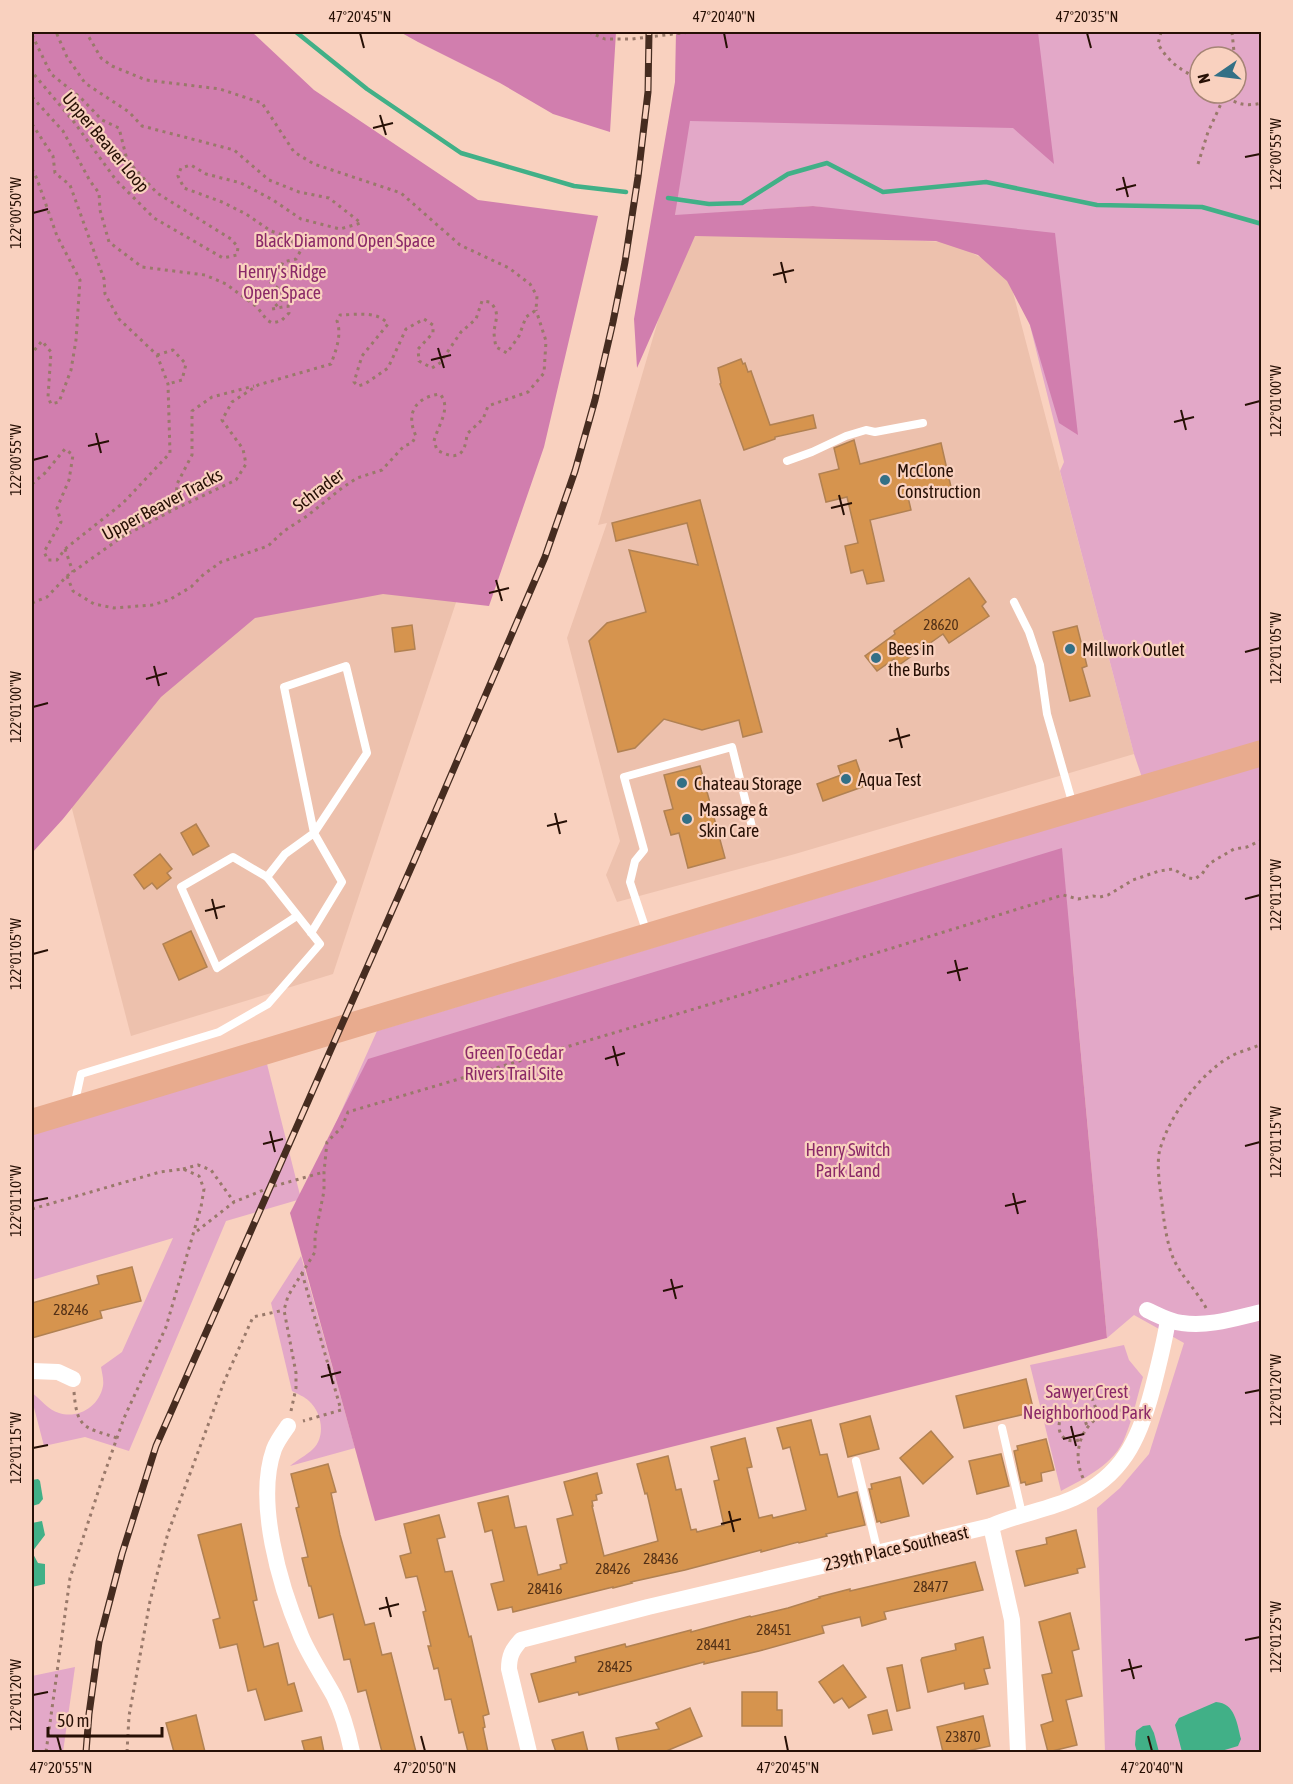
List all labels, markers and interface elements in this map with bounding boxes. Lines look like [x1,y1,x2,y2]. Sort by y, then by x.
text: 47°20'45"N [329,8,391,25]
text: 47°20'40"N [693,8,755,25]
text: 47°20'35"N [1056,8,1118,25]
north arrow [1188,45,1248,105]
text: N [1194,72,1213,85]
street label: Upper Beaver Loop [58,88,154,196]
text: 122°00'55"W [1267,118,1284,190]
text: 122°00'50"W [7,177,24,249]
park label: Black Diamond Open Space [255,230,435,251]
park label: Henry's Ridge Open Space [237,261,327,303]
text: 122°01'00"W [1267,365,1284,437]
text: 122°00'55"W [7,424,24,496]
place label: McClone Construction [897,460,981,502]
street label: Upper Beaver Tracks [98,464,226,544]
street label: Schrader [288,464,348,516]
marker: McClone Construction [878,473,892,487]
text: 122°01'05"W [1267,612,1284,684]
house number: 28620 [923,616,959,633]
place label: Bees in the Burbs [888,638,950,680]
place label: Millwork Outlet [1082,639,1185,660]
marker: Millwork Outlet [1063,642,1077,656]
marker: Bees in the Burbs [869,651,883,665]
text: 122°01'00"W [7,671,24,743]
place label: Aqua Test [858,769,921,790]
marker: Aqua Test [839,772,853,786]
place label: Chateau Storage [694,773,802,794]
marker: Chateau Storage [675,776,689,790]
place label: Massage & Skin Care [699,799,769,841]
marker: Massage & Skin Care [680,812,694,826]
text: 122°01'10"W [1267,859,1284,931]
text: 122°01'05"W [7,918,24,990]
park label: Green To Cedar Rivers Trail Site [464,1042,564,1084]
text: 122°01'15"W [1267,1106,1284,1178]
park label: Henry Switch Park Land [805,1139,891,1181]
text: 122°01'10"W [7,1165,24,1237]
house number: 28246 [53,1301,89,1318]
text: 122°01'20"W [1267,1354,1284,1426]
park label: Sawyer Crest Neighborhood Park [1023,1381,1151,1423]
text: 122°01'15"W [7,1412,24,1484]
street label: 239th Place Southeast [822,1521,970,1575]
house number: 28436 [643,1550,679,1567]
house number: 28426 [595,1560,631,1577]
house number: 28477 [913,1578,949,1595]
house number: 28416 [527,1580,563,1597]
text: 122°01'25"W [1267,1601,1284,1673]
house number: 28451 [756,1621,792,1638]
house number: 28441 [696,1636,732,1653]
house number: 28425 [597,1658,633,1675]
text: 122°01'20"W [7,1659,24,1731]
scale bar [48,1700,162,1738]
text: 50 m [57,1710,89,1731]
house number: 23870 [945,1728,981,1745]
text: 47°20'55"N [30,1759,92,1776]
text: 47°20'50"N [394,1759,456,1776]
text: 47°20'45"N [757,1759,819,1776]
text: 47°20'40"N [1121,1759,1183,1776]

